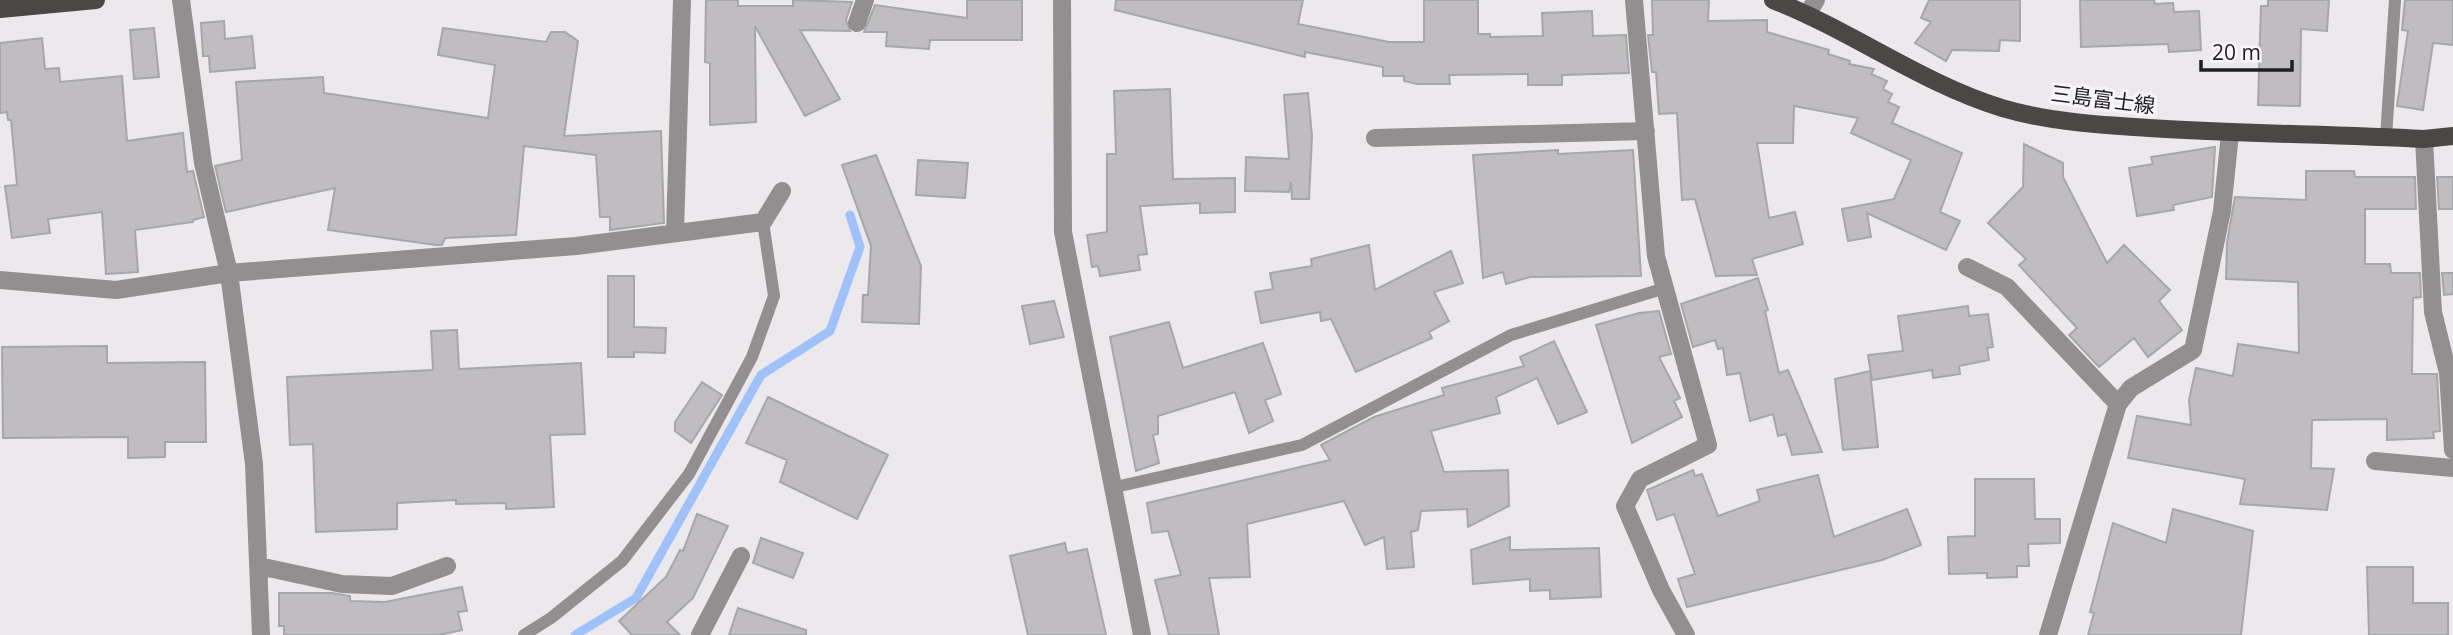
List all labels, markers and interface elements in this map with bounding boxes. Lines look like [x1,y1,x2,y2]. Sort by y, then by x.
scale bar [2201,28,2292,72]
text: 20 m [2212,38,2261,66]
street label: 三島富士線 [2049,79,2157,119]

